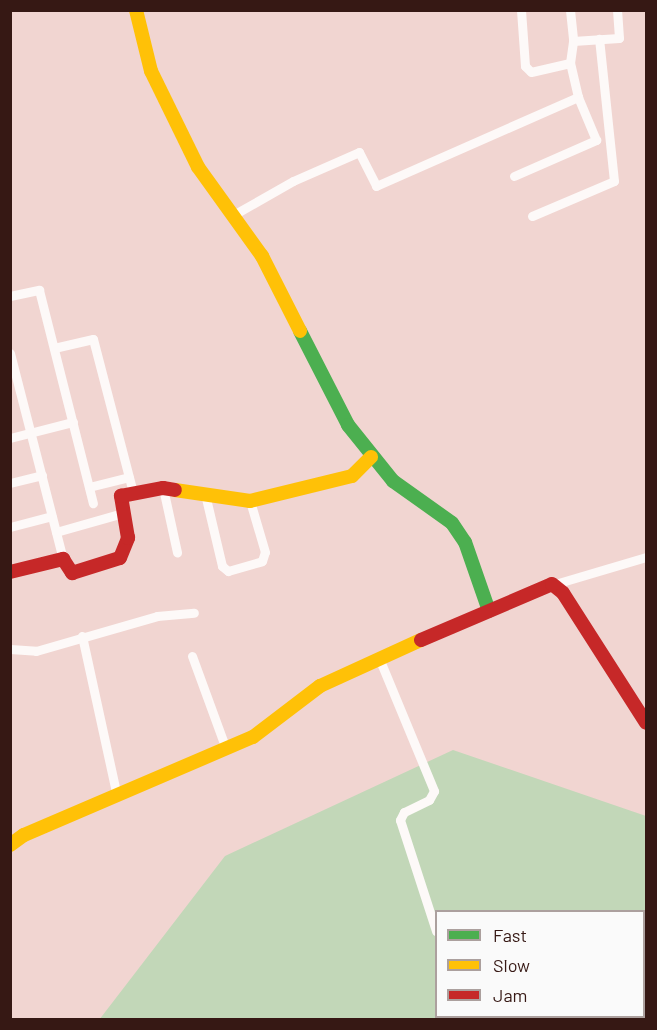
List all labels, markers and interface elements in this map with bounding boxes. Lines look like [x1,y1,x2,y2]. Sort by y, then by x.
legend [435,910,645,1018]
text: Fast [493,924,527,946]
text: Slow [493,954,530,976]
text: Jam [493,984,527,1006]

